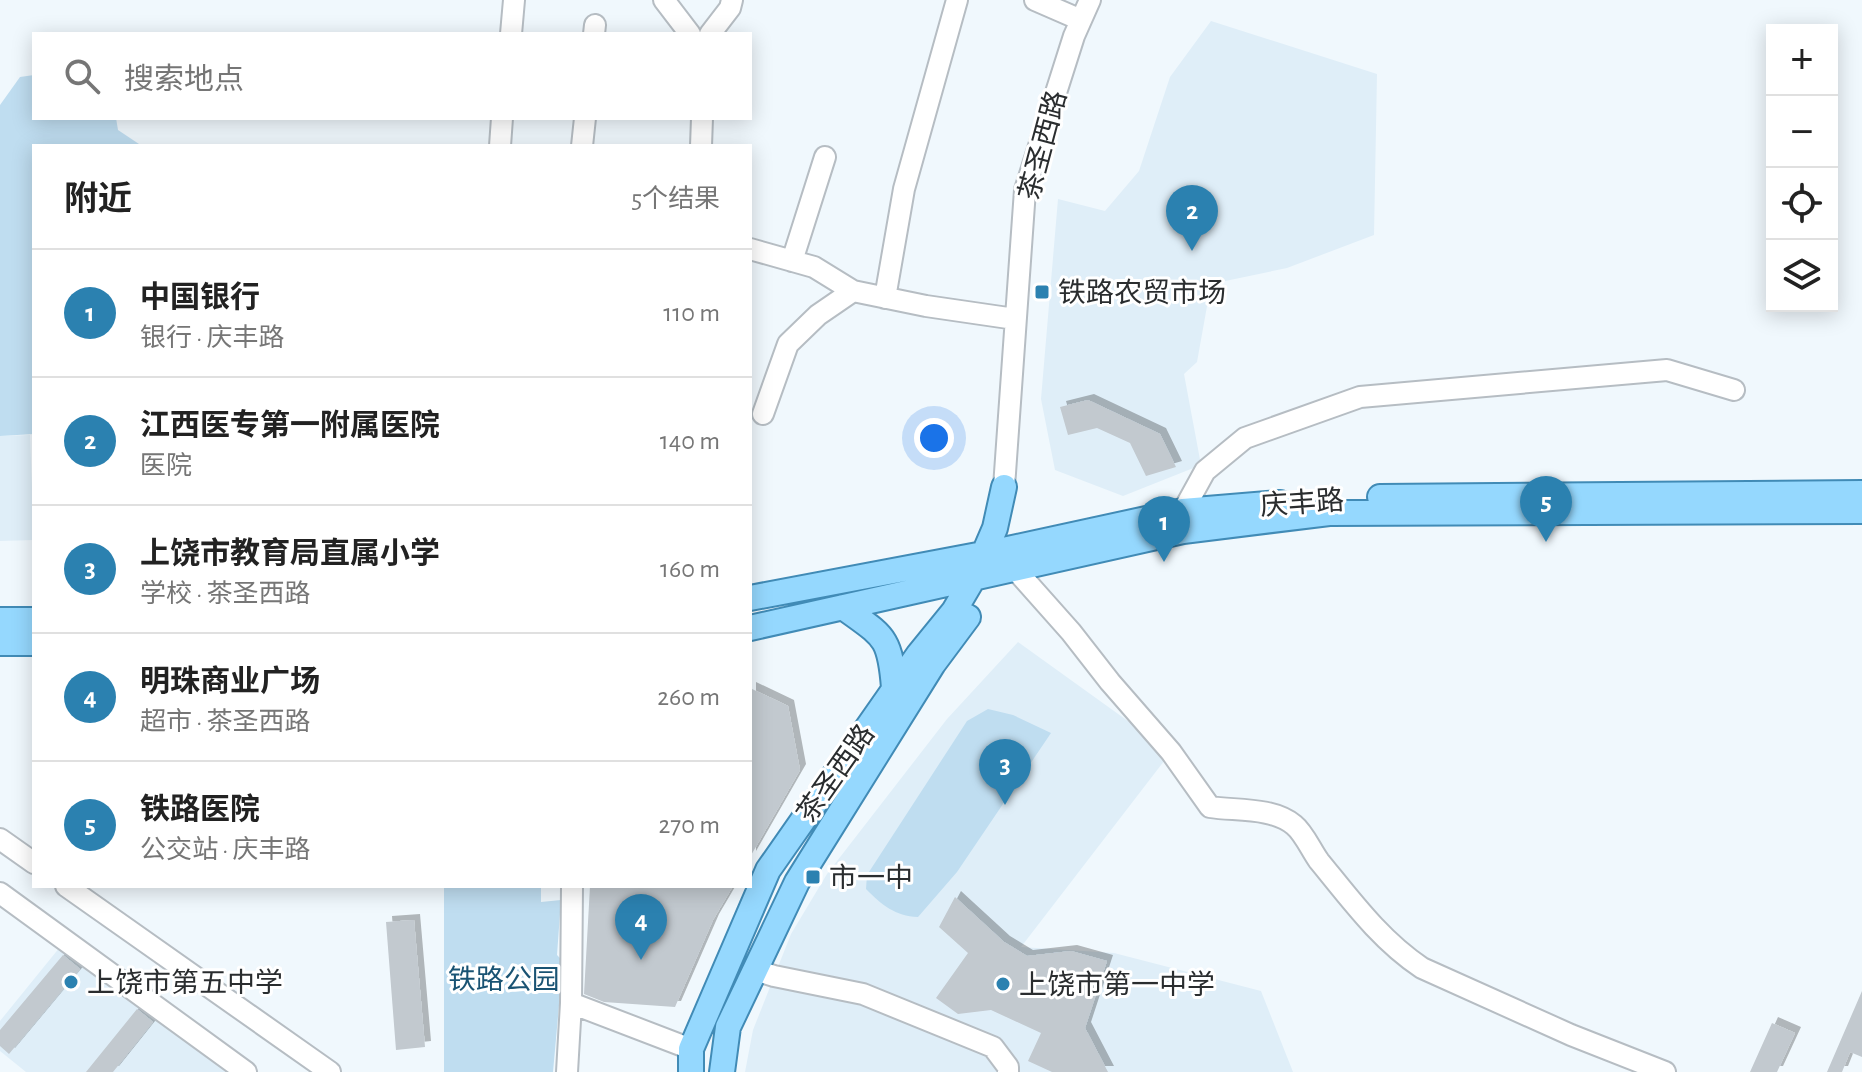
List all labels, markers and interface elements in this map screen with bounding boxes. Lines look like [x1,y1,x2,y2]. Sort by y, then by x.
map controls [1766,24,1838,312]
button: + [1766,24,1838,96]
search box [32,32,752,120]
icon: search [60,54,104,98]
text: 搜索地点 [124,65,244,95]
street label: 茶圣西路 [1014,87,1072,203]
button: − [1766,96,1838,168]
button: locate [1766,168,1838,240]
text: 附近 [64,183,132,217]
pin: 2 [1166,185,1218,251]
text: 5个结果 [631,186,720,212]
button: layers [1766,240,1838,312]
place label: 铁路农贸市场 [1058,278,1226,308]
text: 中国银行 [140,283,260,313]
marker: 铁路农贸市场 [1033,283,1051,301]
text: 1 [85,300,95,326]
text: 110 m [663,300,720,326]
text: 银行 · 庆丰路 [140,325,285,351]
text: 江西医专第一附属医院 [140,411,440,441]
your location [914,418,954,458]
text: 2 [84,428,96,454]
text: 140 m [660,428,720,454]
text: 医院 [140,453,192,479]
pin: 5 [1520,476,1572,542]
street label: 庆丰路 [1259,485,1345,521]
pin: 1 [1138,496,1190,562]
text: 上饶市教育局直属小学 [140,539,440,569]
text: 3 [84,556,96,582]
text: 160 m [660,556,720,582]
text: 学校 · 茶圣西路 [140,581,311,607]
text: 明珠商业广场 [140,667,320,697]
text: 4 [83,684,97,710]
text: 260 m [657,684,720,710]
text: 超市 · 茶圣西路 [140,709,311,735]
street label: 茶圣西路 [791,719,880,828]
pin: 3 [979,739,1031,805]
text: 铁路医院 [140,795,260,825]
text: 5 [84,812,96,838]
text: 270 m [659,812,720,838]
text: 公交站 · 庆丰路 [140,837,311,863]
place label: 市一中 [829,863,913,893]
marker: 市一中 [804,868,822,886]
pin: 4 [615,894,667,960]
park label: 铁路公园 [448,965,560,995]
place label: 上饶市第五中学 [87,968,283,998]
place label: 上饶市第一中学 [1019,970,1215,1000]
marker: 上饶市第五中学 [62,973,80,991]
marker: 上饶市第一中学 [994,975,1012,993]

